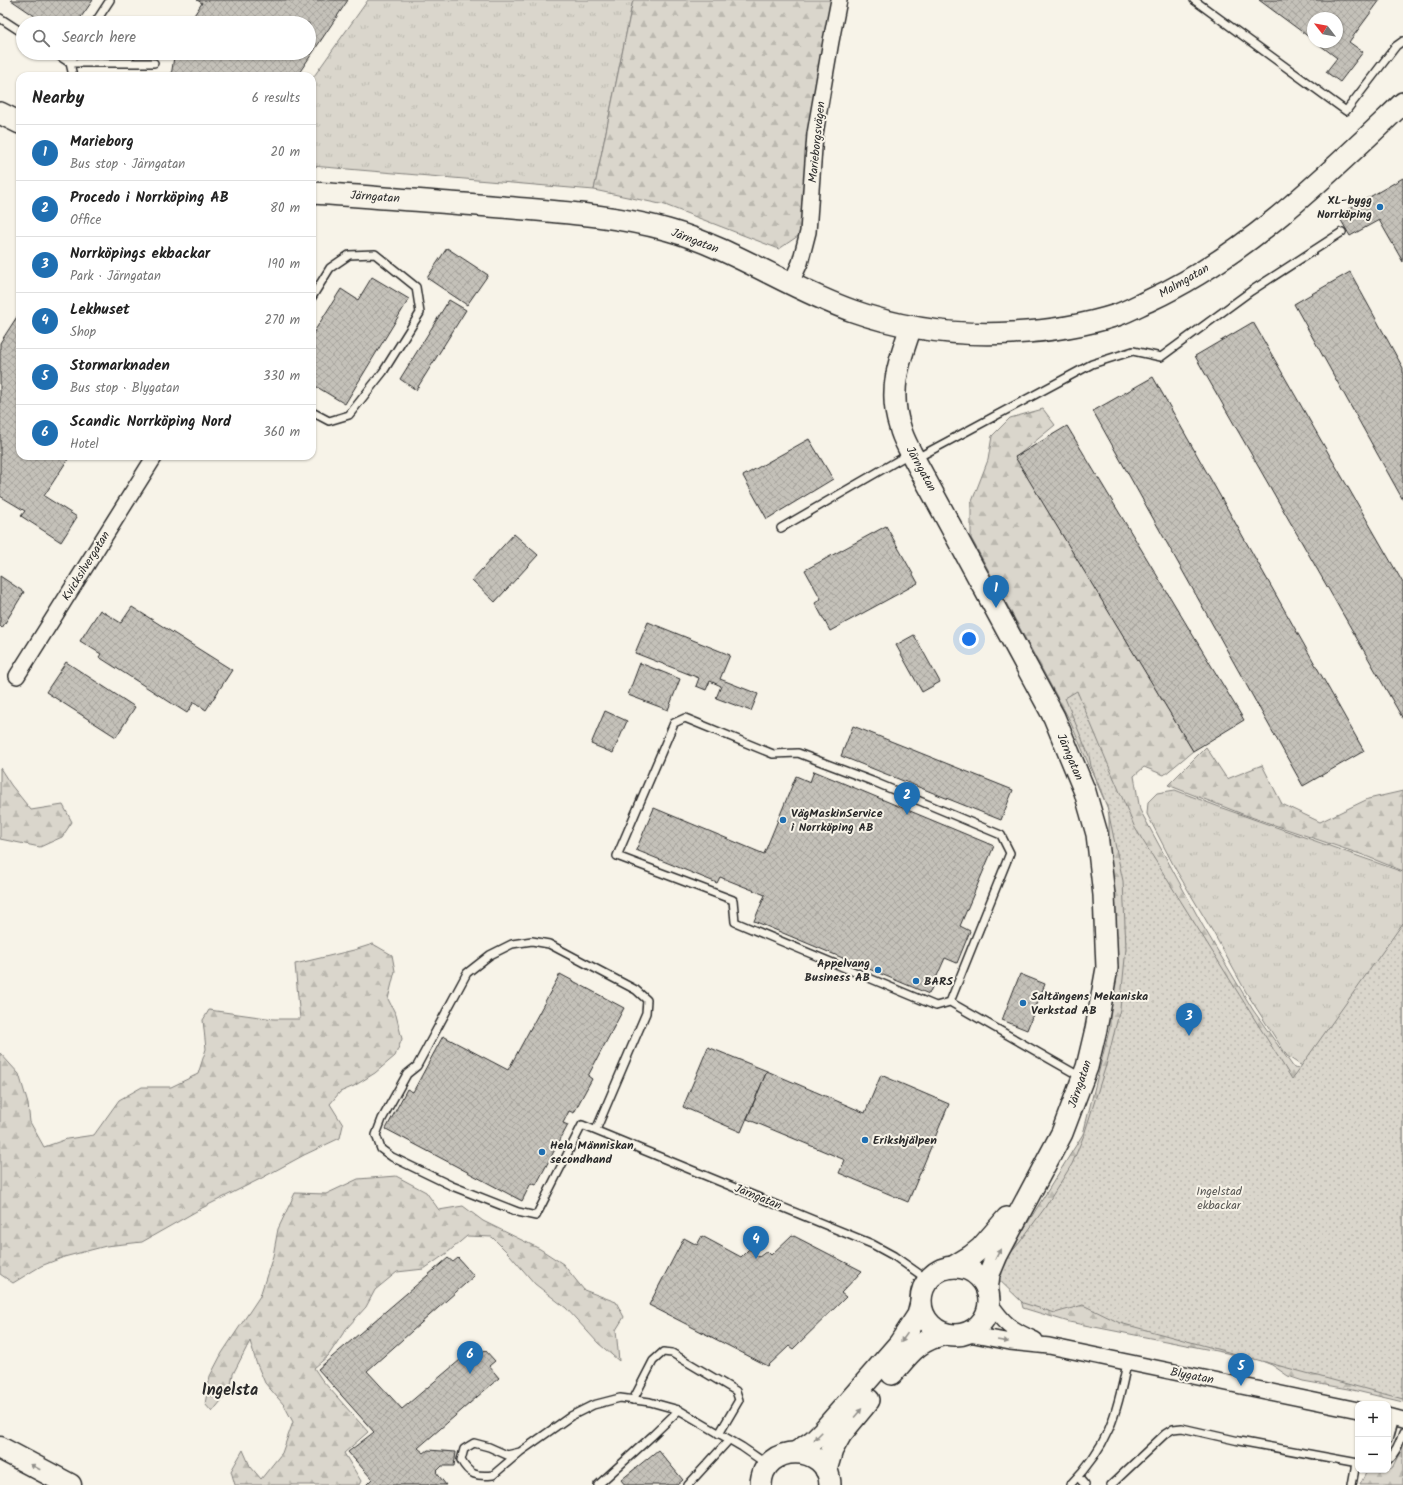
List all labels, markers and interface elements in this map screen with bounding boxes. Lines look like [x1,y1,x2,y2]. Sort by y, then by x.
north arrow [1307,12,1343,48]
search box [16,16,316,60]
text: Search here [62,26,136,50]
icon: search [30,27,52,49]
text: Nearby [32,85,84,112]
text: 6 results [252,88,300,109]
street label: Marieborgsvägen [803,100,831,184]
text: Marieborg [70,130,134,154]
text: 1 [43,142,47,163]
text: 20 m [270,142,300,163]
text: Bus stop · Järngatan [70,154,185,175]
text: Procedo i Norrköping AB [70,186,229,210]
street label: Järngatan [350,186,400,208]
place label: XL-bygg Norrköping [1317,191,1372,224]
text: 2 [41,198,49,219]
text: 80 m [270,198,300,219]
marker: XL-bygg Norrköping [1375,202,1385,212]
text: Office [70,210,101,231]
street label: Järngatan [668,223,722,259]
text: Norrköpings ekbackar [70,242,210,266]
text: 3 [41,254,49,275]
text: 190 m [268,254,300,275]
street label: Malmgatan [1155,259,1213,303]
text: Park · Järngatan [70,266,161,287]
text: Lekhuset [70,298,130,322]
text: 4 [41,310,49,331]
text: 270 m [264,310,300,331]
text: Shop [70,322,96,343]
text: Stormarknaden [70,354,170,378]
text: 5 [42,366,48,387]
text: 330 m [263,366,300,387]
text: Bus stop · Blygatan [70,378,179,399]
text: Scandic Norrköping Nord [70,410,231,434]
text: 6 [41,422,49,443]
text: 360 m [263,422,300,443]
text: Hotel [70,434,99,455]
street label: Järngatan [901,443,941,495]
street label: Kvicksilvergatan [57,527,115,605]
pin: 1 [983,575,1009,608]
your location [959,629,979,649]
street label: Järngatan [1052,730,1088,784]
pin: 2 [894,782,920,815]
place label: VägMaskinService i Norrköping AB [791,804,883,837]
marker: VägMaskinService i Norrköping AB [778,815,788,825]
place label: Appelvang Business AB [805,954,870,987]
marker: Appelvang Business AB [873,965,883,975]
place label: BARS [924,972,953,991]
marker: BARS [911,976,921,986]
place label: Saltängens Mekaniska Verkstad AB [1031,987,1148,1020]
marker: Saltängens Mekaniska Verkstad AB [1018,998,1028,1008]
pin: 3 [1176,1003,1202,1036]
street label: Järngatan [1063,1057,1097,1111]
place label: Erikshjälpen [873,1131,937,1150]
marker: Erikshjälpen [860,1135,870,1145]
place label: Hela Människan secondhand [550,1136,634,1169]
marker: Hela Människan secondhand [537,1147,547,1157]
street label: Järngatan [731,1179,785,1215]
park label: Ingelstad ekbackar [1196,1182,1243,1215]
pin: 4 [743,1226,769,1259]
one-way arrow [995,1248,1001,1259]
one-way arrow [900,1332,908,1343]
one-way arrow [997,1338,1009,1344]
pin: 6 [457,1341,483,1374]
pin: 5 [1228,1353,1254,1386]
street label: Blygatan [1168,1362,1216,1390]
district label: Ingelsta [202,1378,258,1403]
map controls [1355,1401,1391,1473]
button: + [1355,1401,1391,1437]
one-way arrow [854,1407,863,1418]
one-way arrow [813,1431,823,1440]
button: − [1355,1437,1391,1473]
one-way arrow [29,1464,41,1470]

